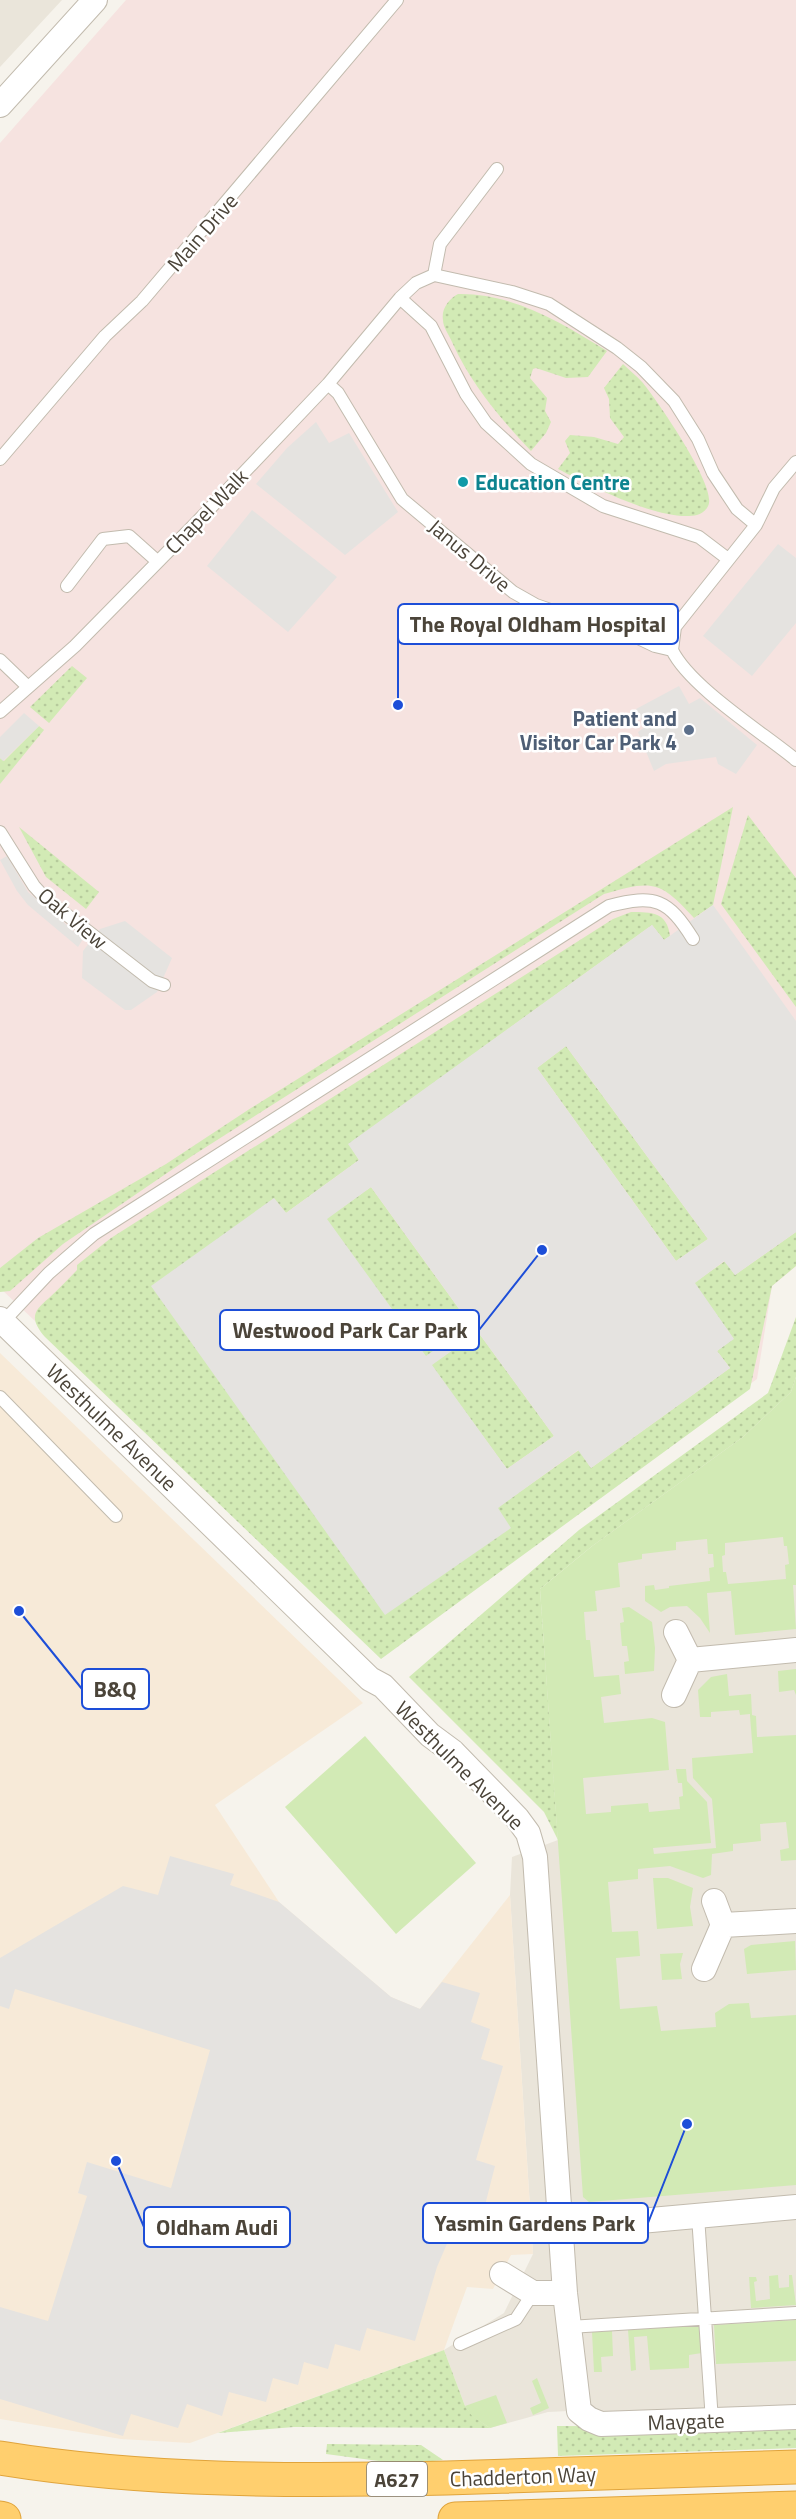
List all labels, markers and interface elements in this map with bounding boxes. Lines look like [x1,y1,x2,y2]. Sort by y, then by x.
street label: Main Drive [159,186,245,278]
street label: Chapel Walk [157,461,255,561]
place label: Education Centre [475,466,630,498]
marker: Education Centre [456,475,470,489]
street label: Janus Drive [422,511,518,599]
callout: The Royal Oldham Hospital [398,604,678,644]
text: The Royal Oldham Hospital [410,607,666,641]
place label: Patient and Visitor Car Park 4 [520,702,677,758]
marker: Patient and Visitor Car Park 4 [682,723,696,737]
street label: Oak View [31,879,115,957]
callout: Westwood Park Car Park [220,1310,479,1350]
text: Westwood Park Car Park [232,1313,468,1347]
street label: Westhulme Avenue [39,1356,185,1498]
callout: B&Q [82,1669,149,1709]
text: B&Q [93,1672,137,1706]
street label: Westhulme Avenue [388,1693,532,1837]
callout: Yasmin Gardens Park [423,2203,648,2243]
text: Yasmin Gardens Park [435,2206,636,2240]
callout: Oldham Audi [144,2207,290,2247]
text: Oldham Audi [156,2210,278,2244]
street label: Maygate [647,2404,725,2438]
street label: Chadderton Way [449,2457,597,2495]
road number: A627 [367,2462,427,2496]

